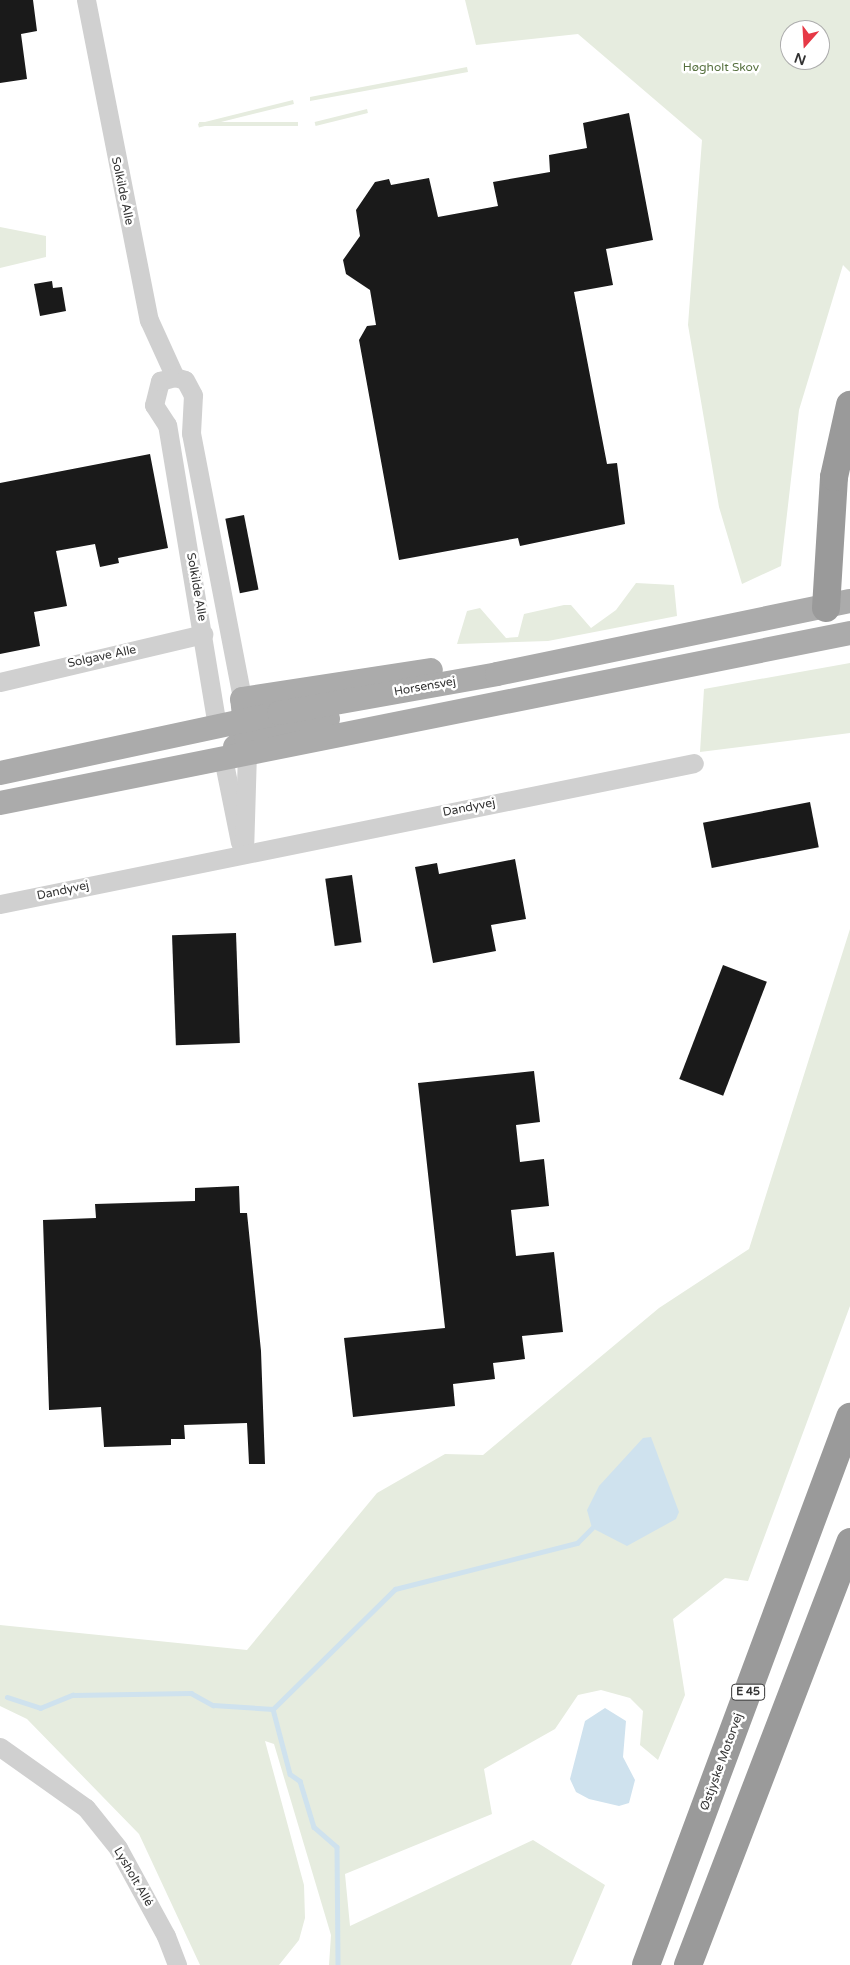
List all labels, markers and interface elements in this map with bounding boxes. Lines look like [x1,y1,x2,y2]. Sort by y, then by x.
north arrow [780,20,830,70]
text: N [792,49,808,69]
park label: Høgholt Skov [683,61,759,75]
street label: Solkilde Alle [108,156,136,226]
street label: Solkilde Alle [183,552,209,622]
street label: Solgave Alle [66,643,138,671]
street label: Horsensvej [393,674,457,700]
street label: Dandyvej [442,796,496,820]
street label: Dandyvej [36,878,90,904]
road number: E 45 [730,1684,766,1700]
street label: Østjyske Motorvej [698,1711,746,1813]
street label: Lysholt Allé [110,1845,156,1909]

